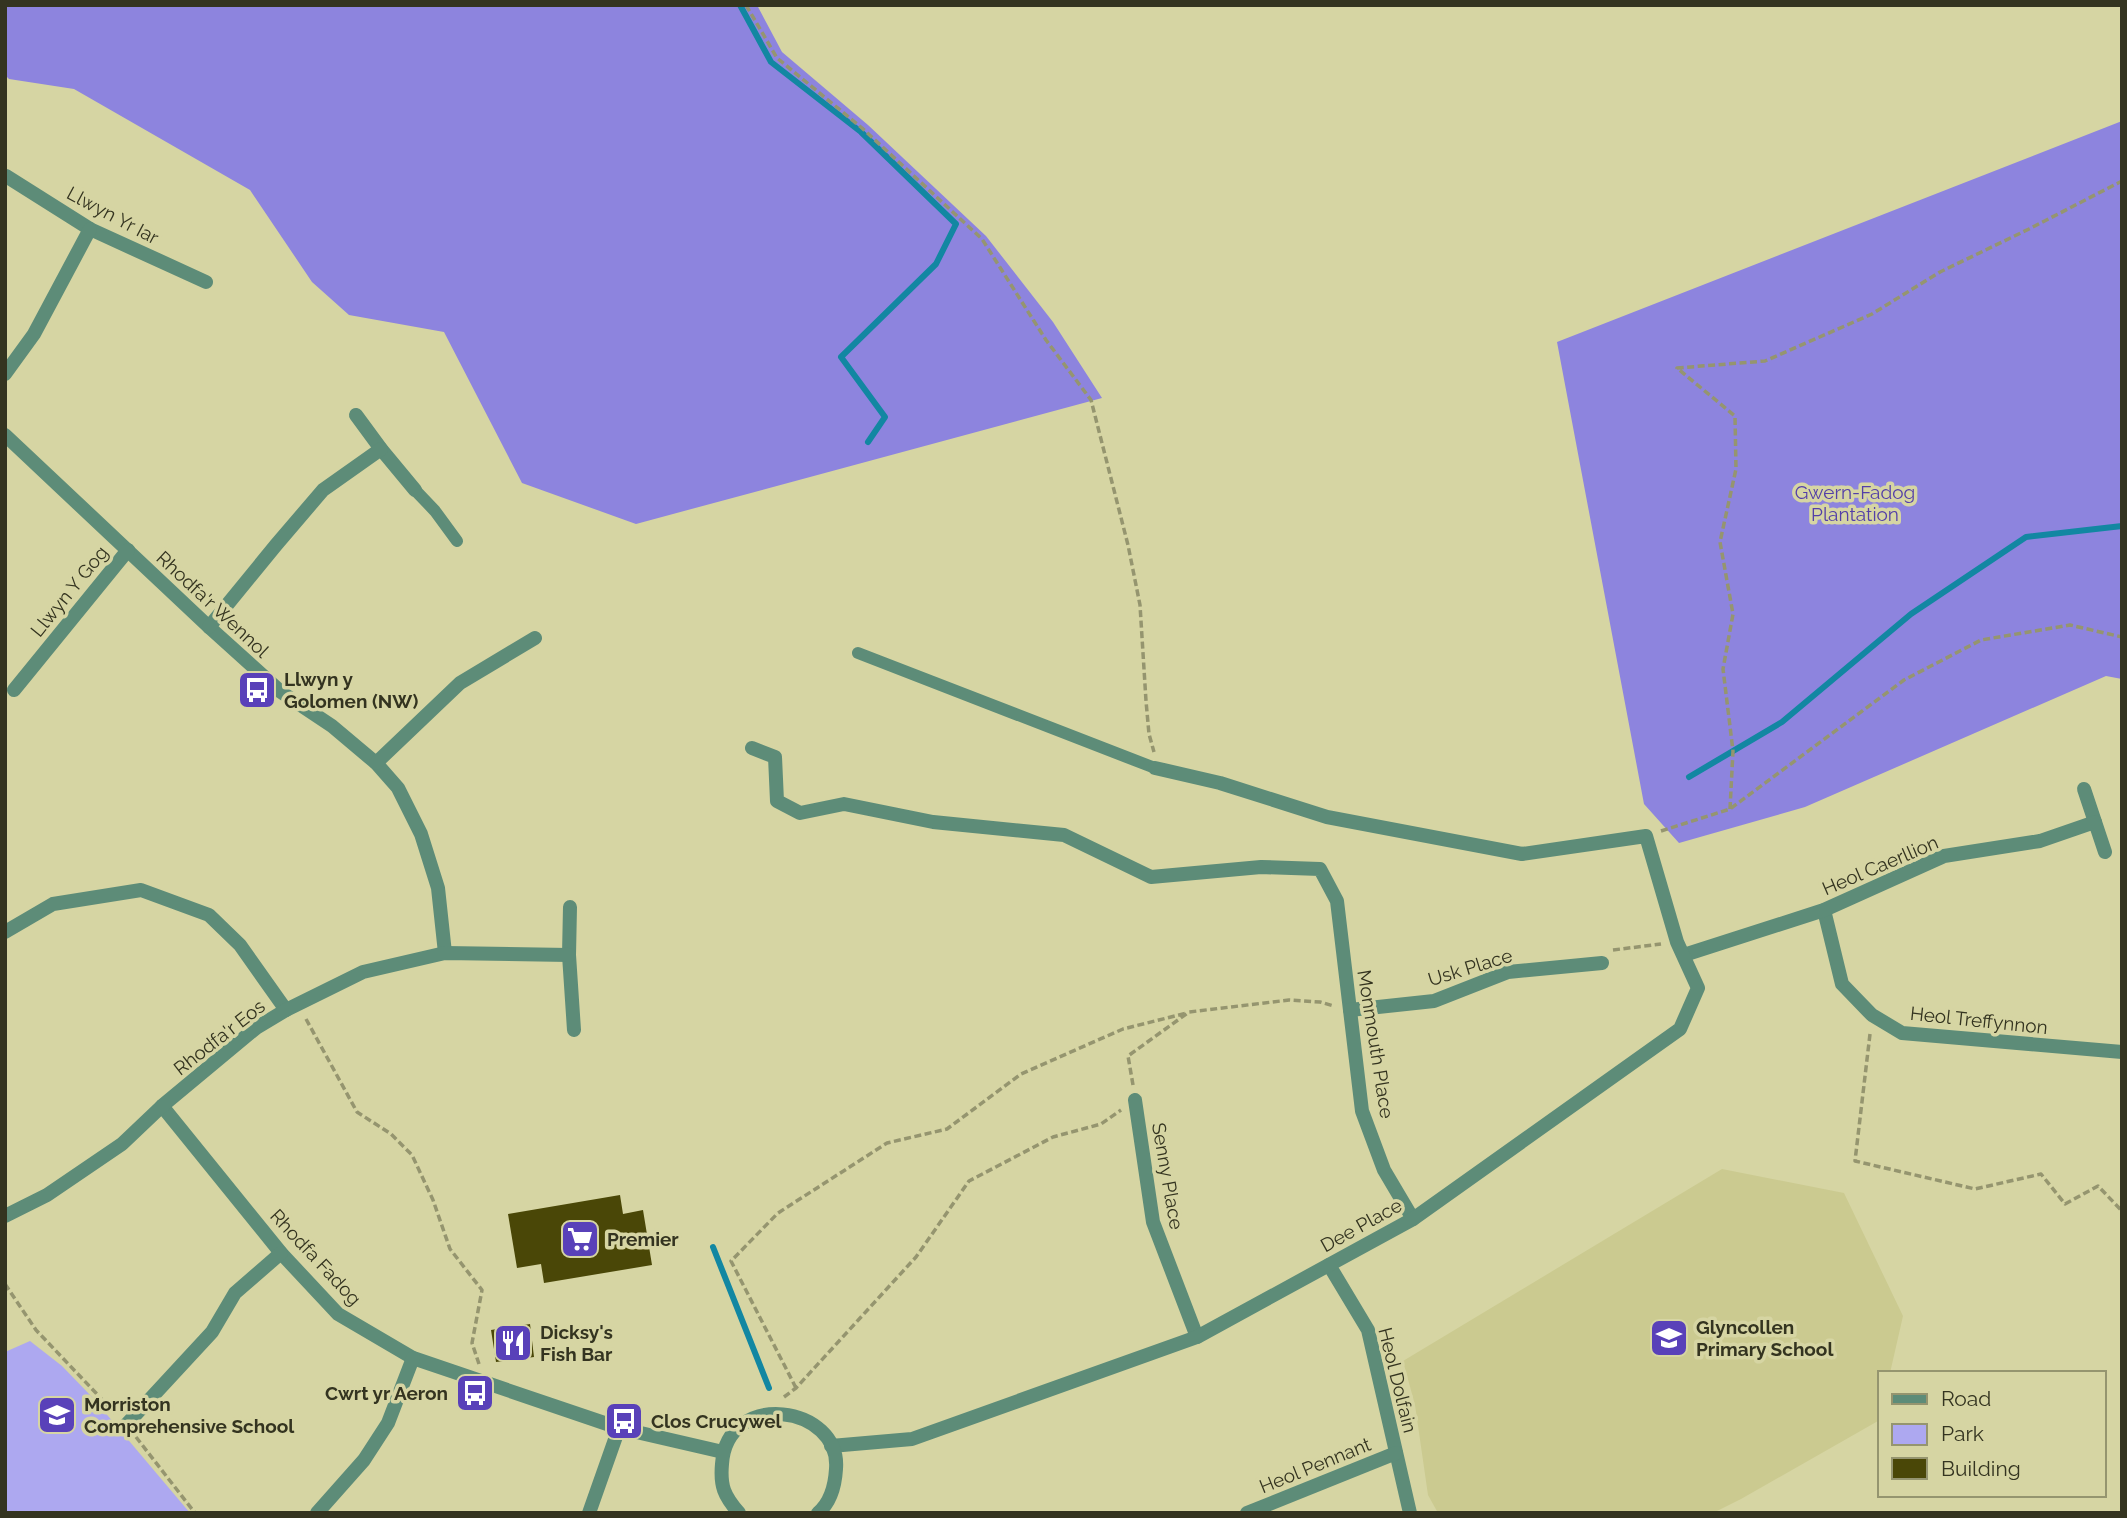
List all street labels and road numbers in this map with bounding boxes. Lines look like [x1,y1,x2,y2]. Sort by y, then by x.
street label: Llwyn Yr Iar [63,182,163,249]
street label: Llwyn Y Gog [26,541,112,641]
street label: Rhodfa'r Wennol [152,546,274,662]
street label: Heol Caerllion [1819,831,1941,899]
street label: Usk Place [1425,944,1515,990]
street label: Monmouth Place [1353,968,1399,1120]
street label: Rhodfa'r Eos [169,995,269,1079]
street label: Heol Treffynnon [1909,1002,2049,1038]
street label: Senny Place [1148,1121,1188,1231]
street label: Dee Place [1316,1194,1406,1256]
street label: Rhodfa Fadog [266,1204,366,1310]
street label: Heol Dolfain [1374,1325,1422,1435]
street label: Heol Pennant [1256,1432,1375,1497]

